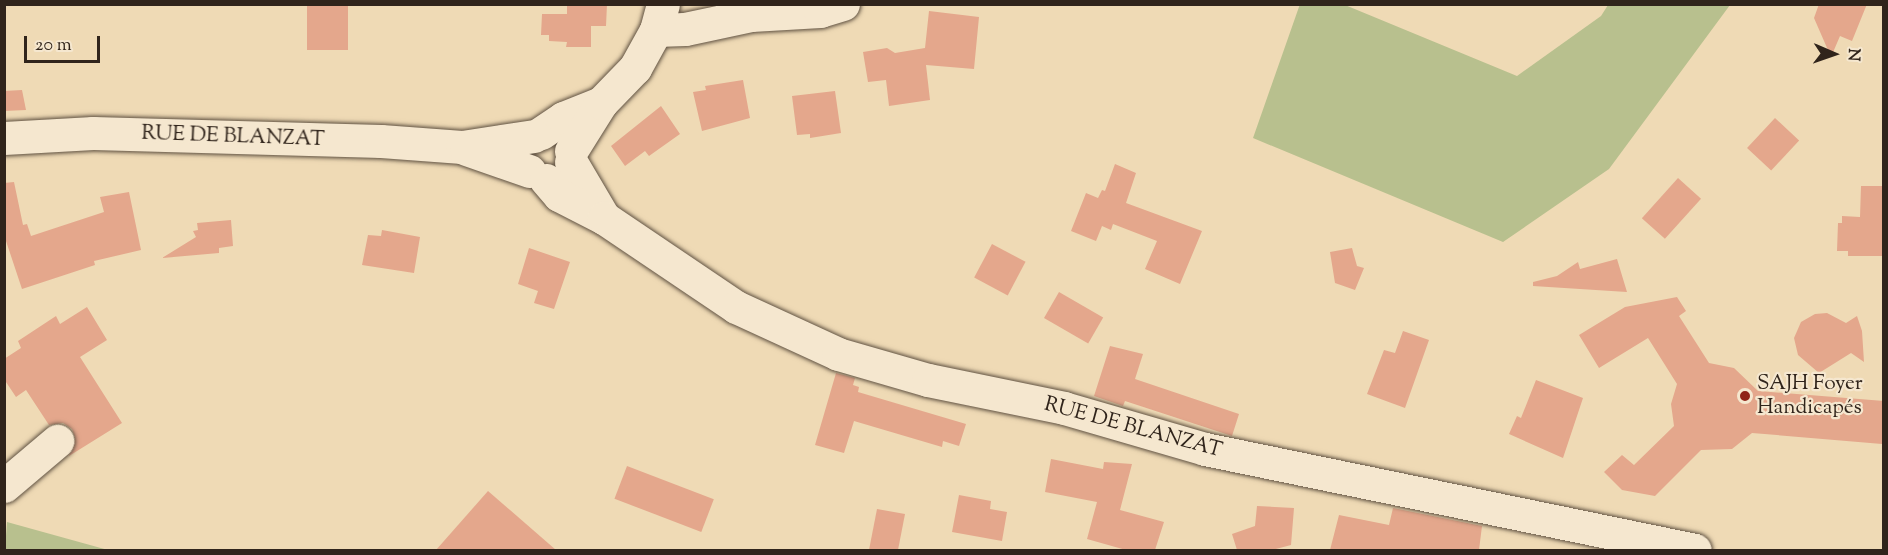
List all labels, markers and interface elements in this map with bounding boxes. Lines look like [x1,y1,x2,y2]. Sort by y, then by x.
scale bar [27,24,104,62]
north arrow [1804,24,1864,84]
text: 20 m [35,33,72,59]
text: N [1841,48,1864,61]
street label: RUE DE BLANZAT [141,121,325,153]
place label: SAJH Foyer Handicapés [1757,371,1863,421]
marker: SAJH Foyer Handicapés [1738,389,1752,403]
street label: RUE DE BLANZAT [1041,392,1225,464]

